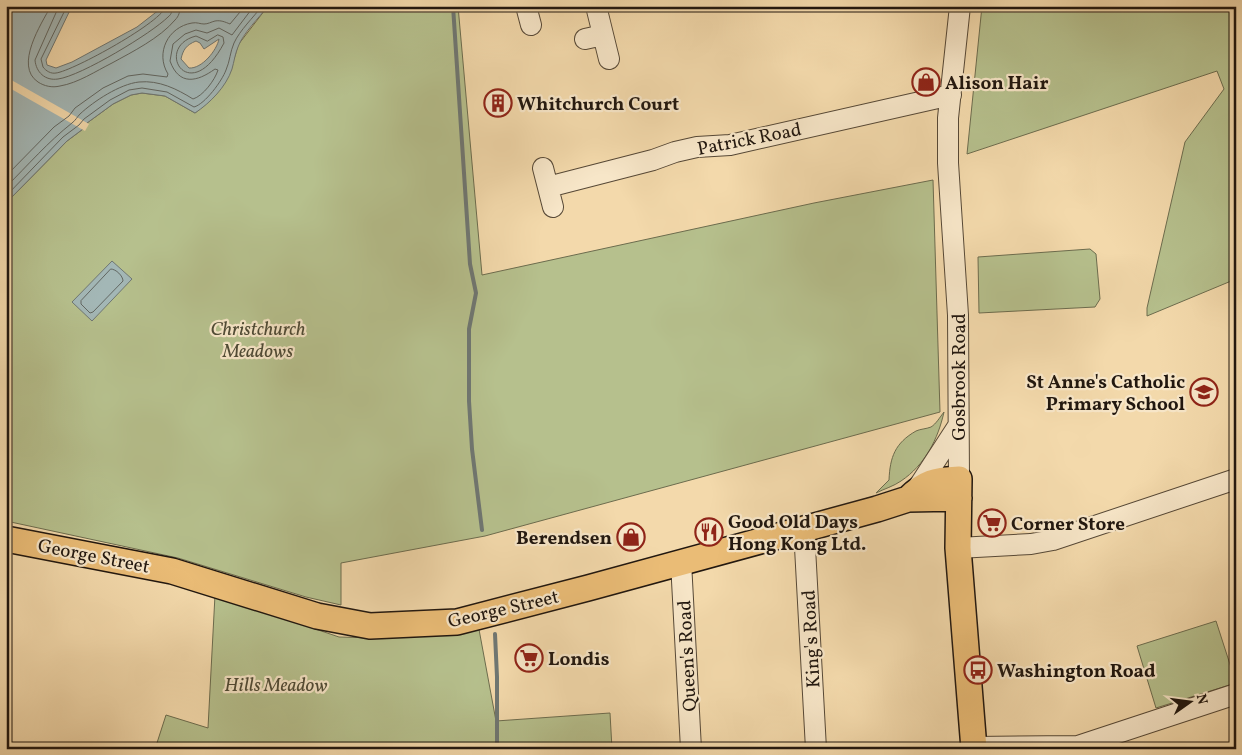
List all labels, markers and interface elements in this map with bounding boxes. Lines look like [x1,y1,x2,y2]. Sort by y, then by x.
shop icon: Alison Hair [911,67,941,97]
place label: Alison Hair [945,71,1048,97]
building icon: Whitchurch Court [483,88,513,118]
place label: Whitchurch Court [517,92,679,118]
street label: Patrick Road [695,117,804,163]
street label: Gosbrook Road [947,313,973,441]
park label: Christchurch Meadows [211,317,305,365]
place label: St Anne's Catholic Primary School [1026,370,1185,418]
school or university icon: St Anne's Catholic Primary School [1189,377,1219,407]
supermarket icon: Corner Store [977,508,1007,538]
place label: Good Old Days Hong Kong Ltd. [728,510,866,558]
place label: Corner Store [1011,512,1125,538]
restaurant icon: Good Old Days Hong Kong Ltd. [694,517,724,547]
shop icon: Berendsen [616,522,646,552]
place label: Berendsen [516,526,612,552]
street label: George Street [36,533,152,581]
street label: George Street [445,584,562,635]
street label: King's Road [796,589,828,689]
street label: Queen's Road [672,599,704,712]
supermarket icon: Londis [514,643,544,673]
place label: Londis [548,647,610,673]
bus stop icon: Washington Road [963,655,993,685]
place label: Washington Road [997,659,1156,685]
park label: Hills Meadow [224,673,328,699]
north arrow [1164,678,1214,728]
text: N [1191,692,1212,706]

